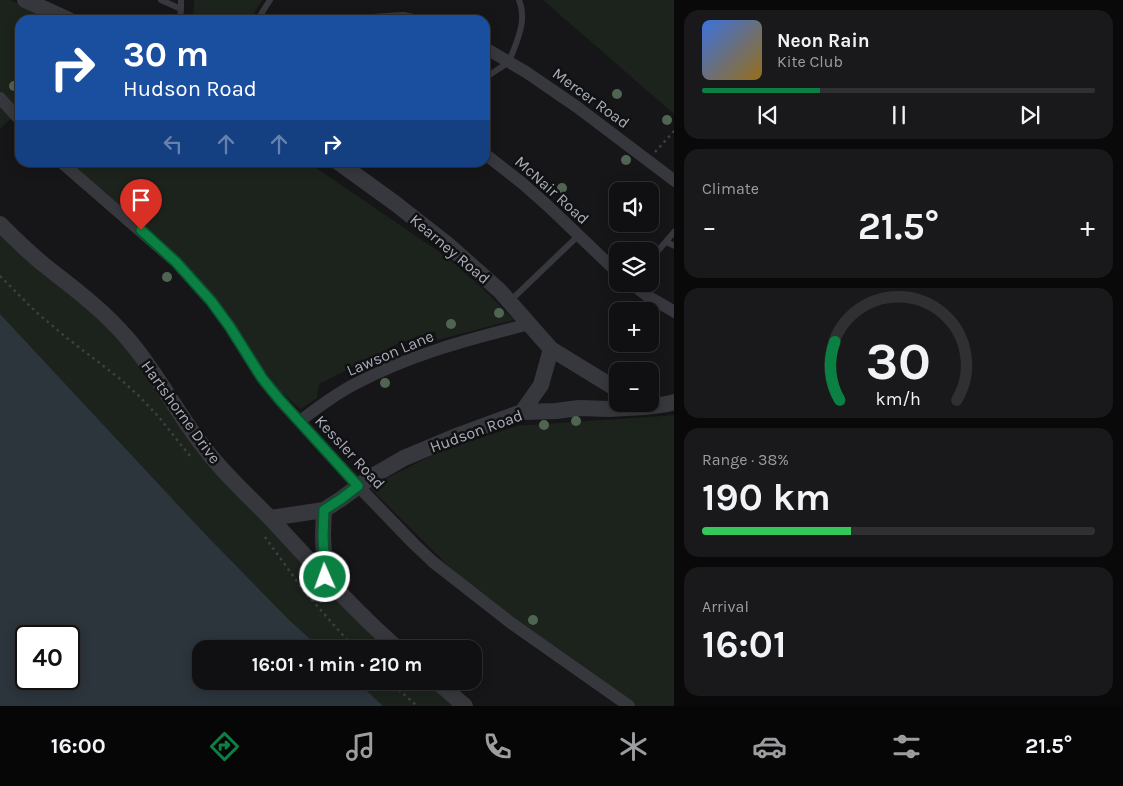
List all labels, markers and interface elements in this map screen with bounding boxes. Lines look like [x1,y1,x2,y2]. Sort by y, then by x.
text: Neon Rain [777,30,870,52]
text: 30 m [123,34,209,75]
icon: right [40,35,105,100]
text: Kite Club [777,52,843,71]
street label: Mercer Road [549,64,633,132]
text: Hudson Road [123,76,257,102]
icon: previous [754,101,782,129]
icon: pause [885,101,913,129]
icon: next [1016,101,1044,129]
icon: left [159,130,187,158]
icon: ahead [212,130,240,158]
icon: ahead [265,130,293,158]
icon: right [318,130,346,158]
street label: McNair Road [511,152,593,228]
pin [120,179,162,230]
text: Climate [702,179,759,198]
map controls [609,182,659,412]
button: sound [609,182,659,232]
icon: arrive [127,186,155,214]
text: 21.5° [858,204,939,249]
street label: Kearney Road [406,210,494,288]
text: − [702,210,717,243]
text: + [1080,210,1095,243]
button: layers [609,242,659,292]
button: + [609,302,659,352]
street label: Lawson Lane [344,326,436,380]
text: 30 [866,331,931,392]
street label: Hartshorne Drive [137,357,225,467]
button: − [609,362,659,412]
text: km/h [876,389,921,410]
street label: Hudson Road [427,405,525,457]
street label: Kessler Road [311,411,389,493]
text: Range · 38% [702,450,789,469]
text: 190 km [702,475,831,520]
position arrow [298,550,350,602]
text: Arrival [702,597,749,616]
text: 16:01 [702,622,786,667]
speed limit sign: 40 [15,625,80,690]
text: 16:01 · 1 min · 210 m [252,654,422,676]
icon: directions [207,729,242,764]
icon: music [343,729,378,764]
icon: phone [480,729,515,764]
icon: climate [616,729,651,764]
icon: car [752,729,787,764]
icon: filters [889,729,924,764]
text: 16:00 [51,733,106,759]
text: 21.5° [1025,733,1072,759]

